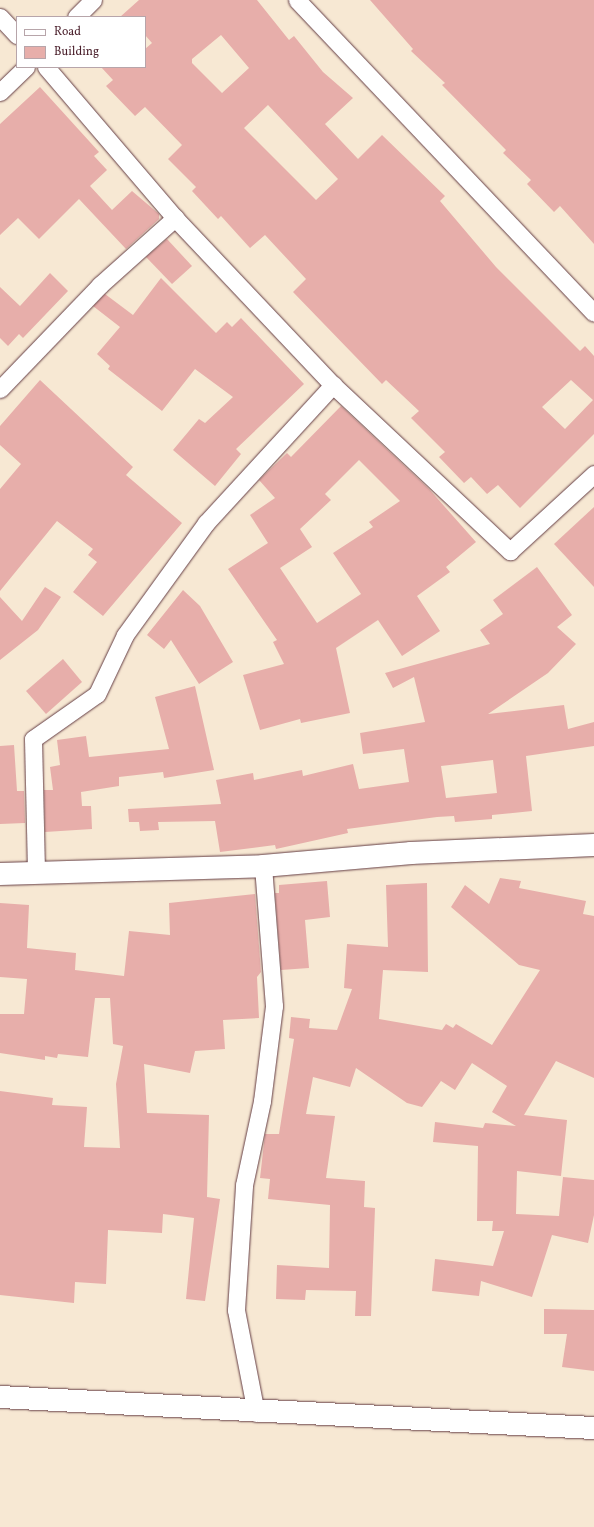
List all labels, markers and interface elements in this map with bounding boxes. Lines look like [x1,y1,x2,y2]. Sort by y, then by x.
legend [16,16,146,68]
text: Road [54,24,81,40]
text: Building [54,44,99,60]

